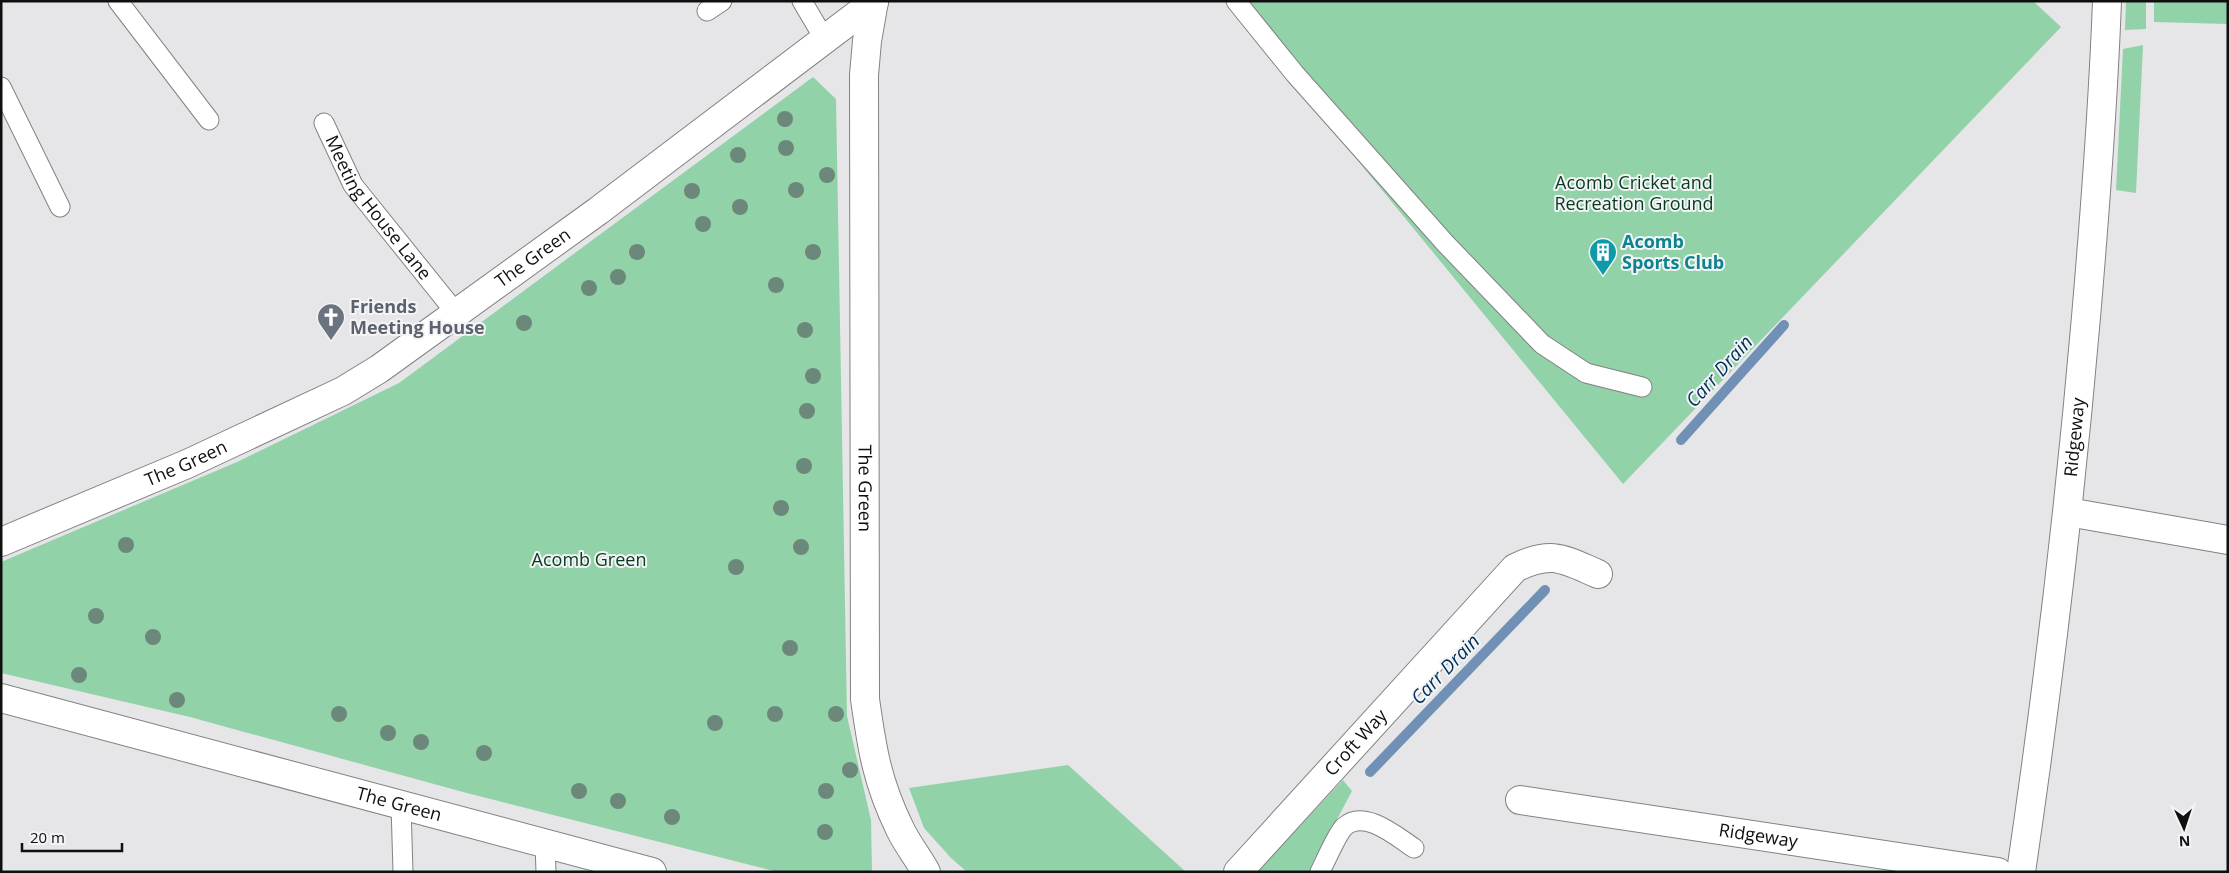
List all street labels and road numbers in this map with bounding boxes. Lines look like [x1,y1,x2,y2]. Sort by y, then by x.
street label: Meeting House Lane [320,131,437,284]
street label: The Green [490,222,575,292]
street label: Ridgeway [2058,396,2090,478]
street label: The Green [141,434,231,491]
street label: The Green [854,444,878,532]
street label: Croft Way [1319,703,1392,780]
street label: The Green [354,781,445,826]
street label: Ridgeway [1717,817,1801,853]

